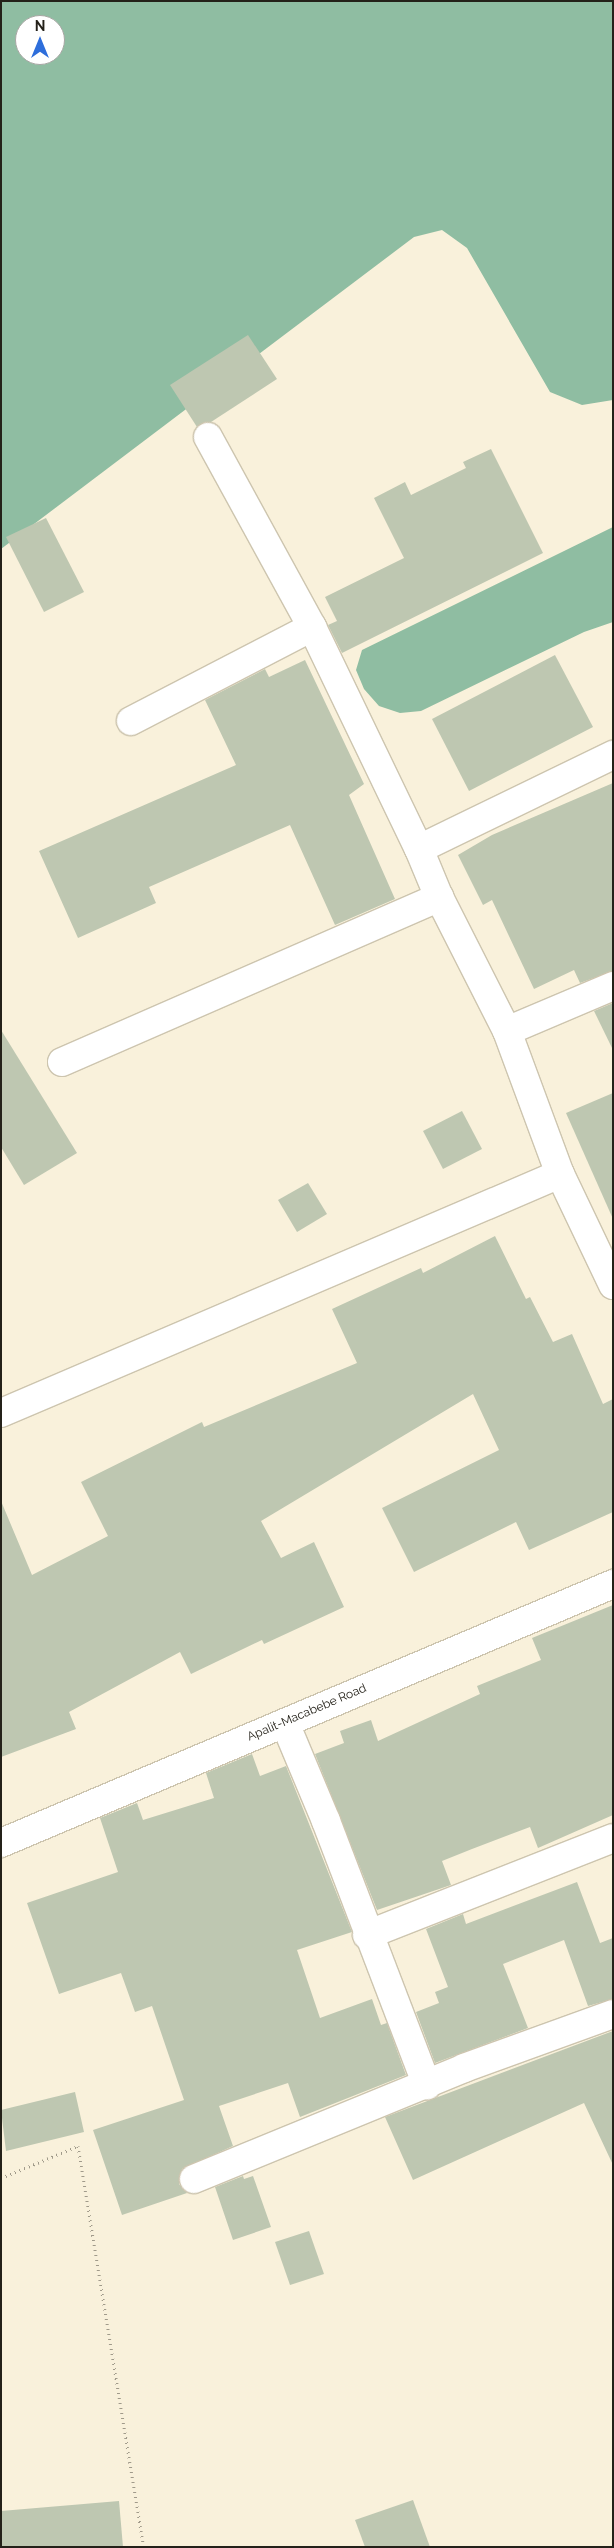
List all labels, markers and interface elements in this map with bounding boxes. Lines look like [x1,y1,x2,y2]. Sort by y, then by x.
north arrow [15,15,65,65]
text: N [35,18,45,34]
street label: Apalit-Macabebe Road [245,1681,369,1745]

